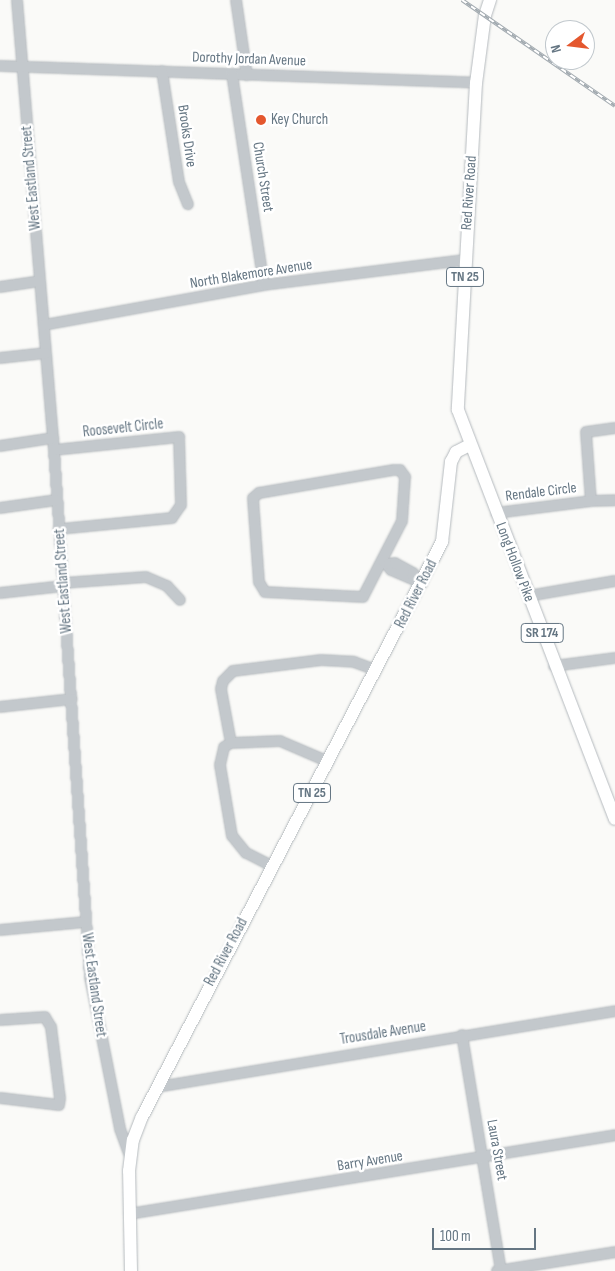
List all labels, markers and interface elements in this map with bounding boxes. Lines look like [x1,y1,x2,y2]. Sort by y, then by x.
north arrow [545,20,595,70]
text: N [547,43,565,55]
street label: Dorothy Jordan Avenue [192,48,306,70]
street label: Brooks Drive [174,104,200,168]
place label: Key Church [271,111,328,129]
marker: Key Church [255,114,267,126]
street label: West Eastland Street [17,125,45,231]
street label: Church Street [249,141,277,213]
street label: Red River Road [457,155,481,231]
street label: North Blakemore Avenue [189,255,313,293]
road number: TN 25 [445,266,485,288]
street label: Roosevelt Circle [82,415,164,441]
street label: Rendale Circle [504,479,578,505]
street label: Long Hollow Pike [492,520,538,604]
street label: West Eastland Street [50,528,76,634]
street label: Red River Road [391,557,441,631]
road number: SR 174 [520,622,564,644]
road number: TN 25 [292,781,332,804]
street label: Red River Road [201,915,251,989]
street label: West Eastland Street [78,932,110,1038]
street label: Trousdale Avenue [339,1017,427,1049]
street label: Laura Street [483,1118,511,1182]
street label: Barry Avenue [336,1147,404,1175]
scale bar [435,1218,539,1250]
text: 100 m [440,1227,471,1246]

